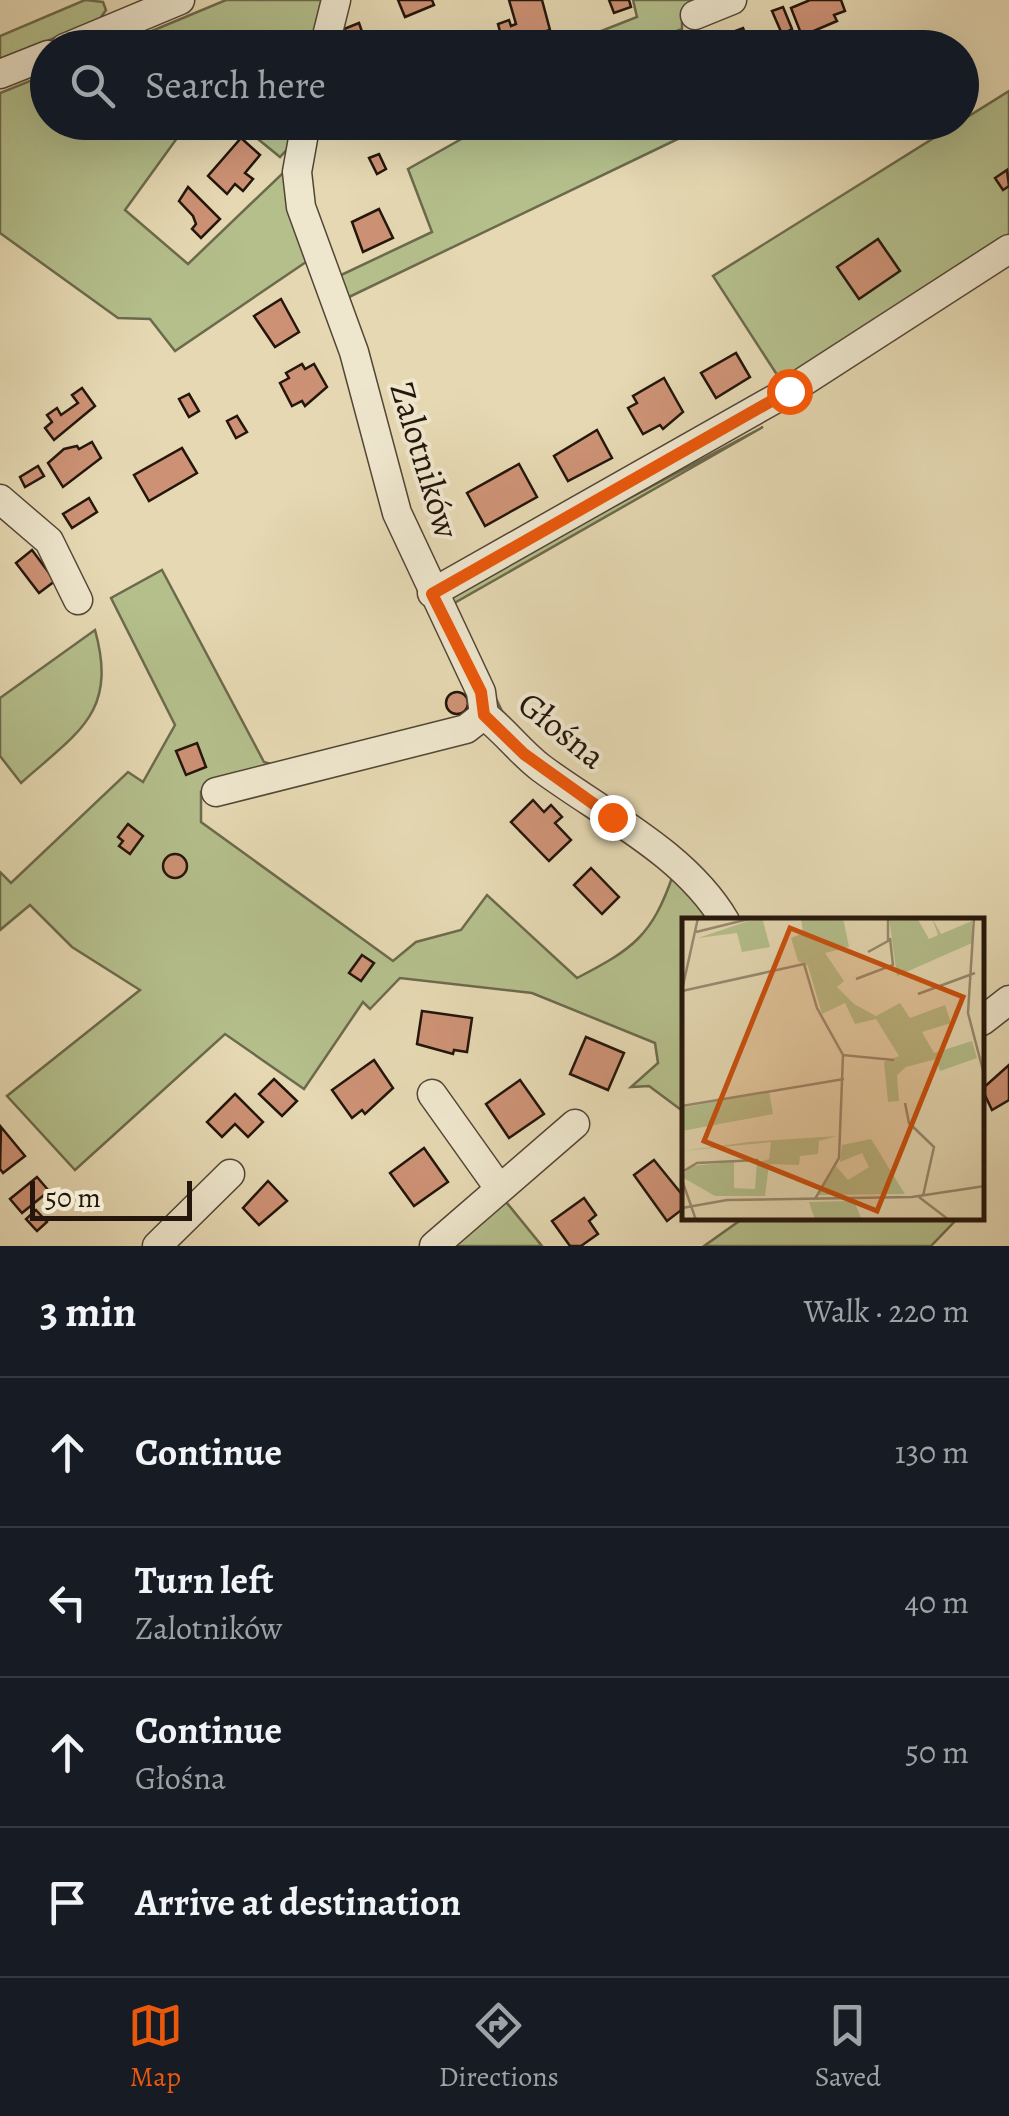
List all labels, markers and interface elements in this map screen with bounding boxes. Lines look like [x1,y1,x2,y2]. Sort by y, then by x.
search box [30,30,979,140]
icon: search [65,58,120,113]
text: Search here [145,59,326,111]
route start [767,369,813,415]
street label: Zalotników [379,376,472,544]
street label: Głośna [508,680,616,780]
route end [590,795,636,841]
inset map [682,918,984,1221]
scale bar [30,1176,192,1220]
text: 50 m [45,1179,101,1217]
text: 3 min [40,1283,136,1340]
text: Walk · 220 m [804,1289,969,1333]
icon: ahead [40,1425,95,1480]
text: Continue [135,1426,282,1478]
text: 130 m [895,1430,969,1474]
text: Turn left [135,1554,274,1606]
icon: left [40,1575,95,1630]
text: 40 m [904,1580,969,1624]
text: Zalotników [135,1606,282,1650]
text: Continue [135,1704,282,1756]
icon: ahead [40,1725,95,1780]
text: 50 m [905,1730,969,1774]
text: Głośna [135,1756,226,1800]
icon: arrive [40,1875,95,1930]
text: Arrive at destination [135,1876,461,1928]
tab: Map [128,1998,183,2096]
tab: Directions [439,1998,559,2096]
tab: Saved [815,1998,881,2096]

